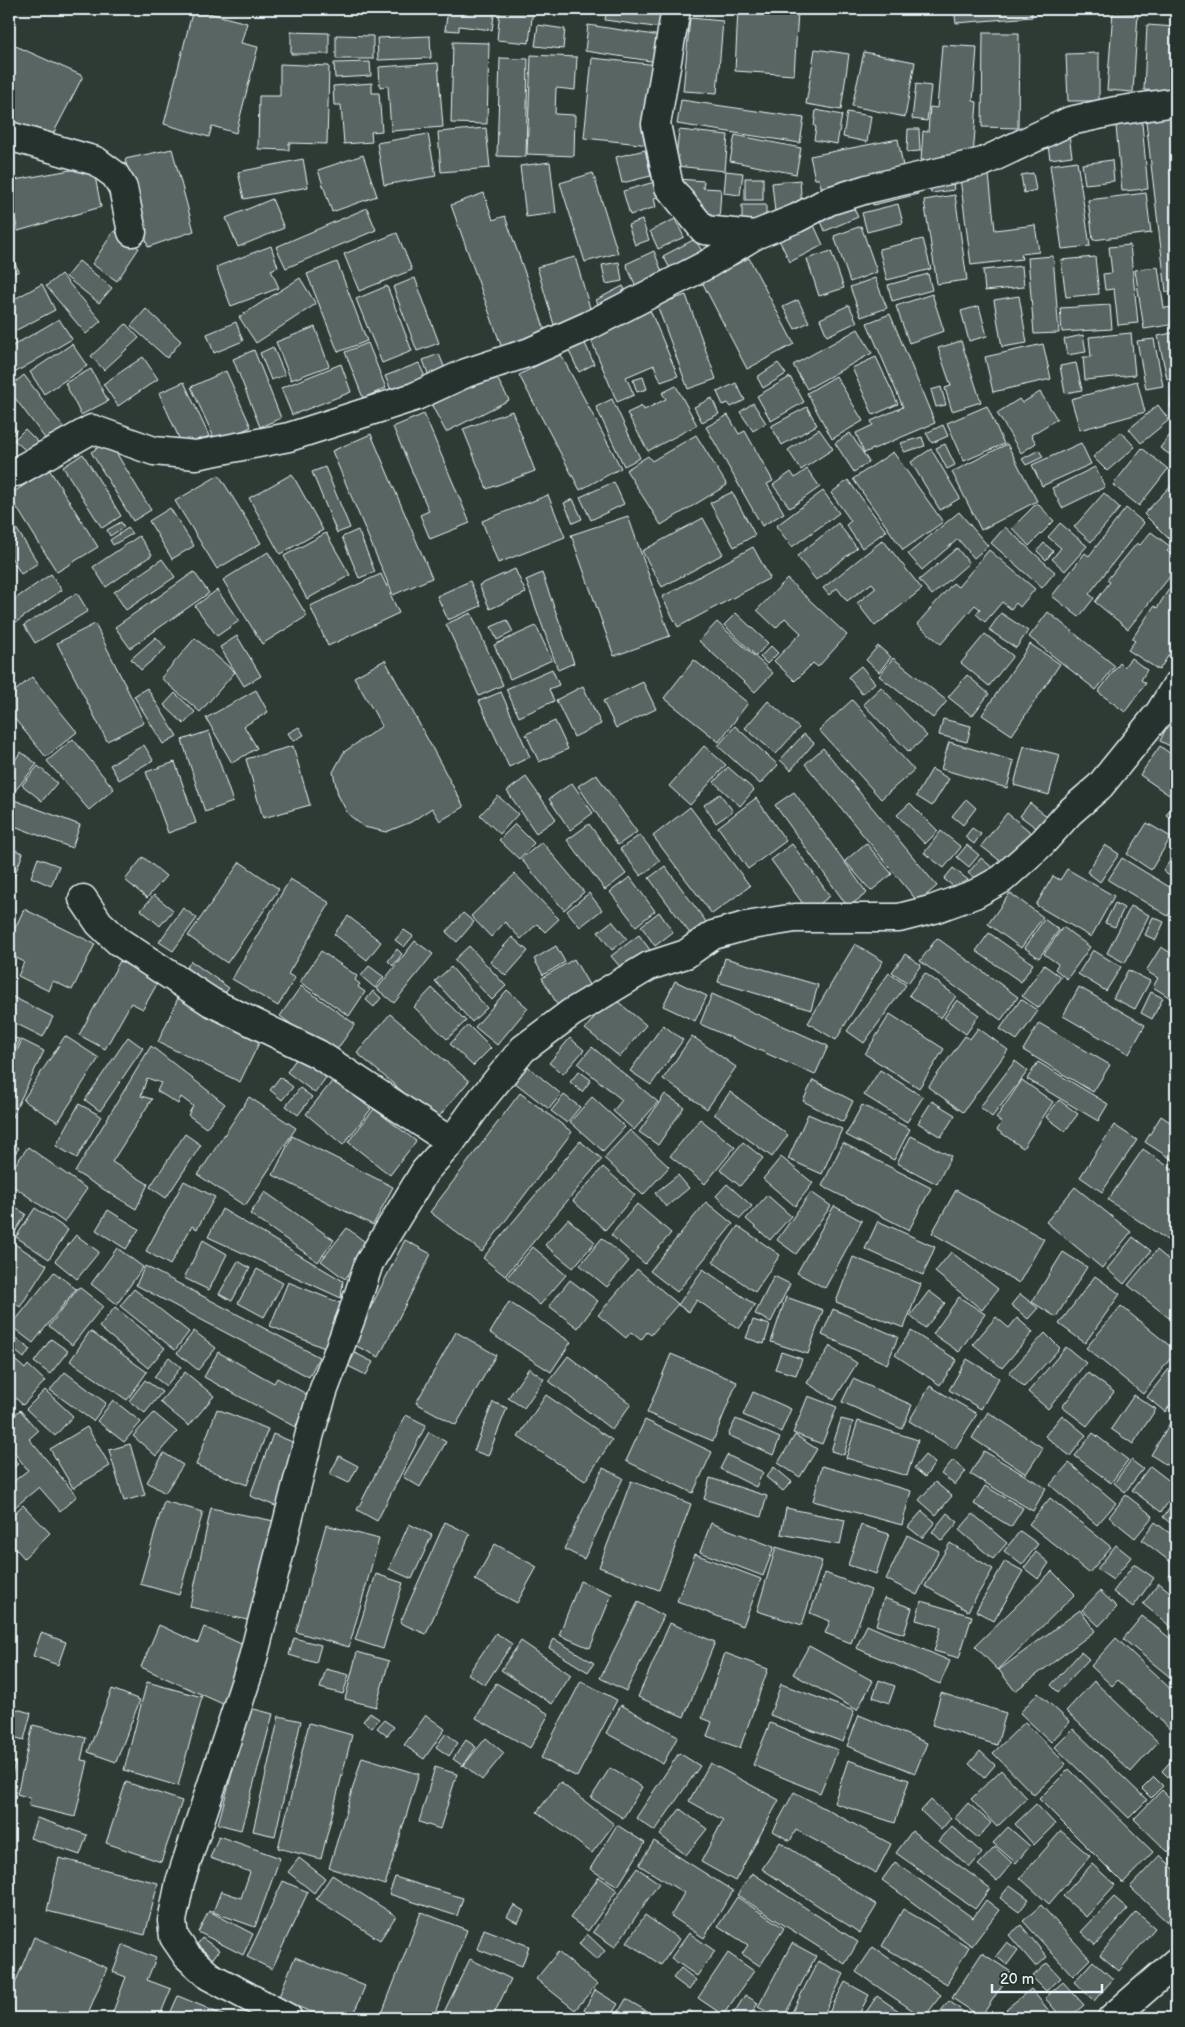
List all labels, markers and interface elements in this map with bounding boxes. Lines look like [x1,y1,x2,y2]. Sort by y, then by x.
scale bar [992,1962,1102,1994]
text: 20 m [1000,1970,1034,1989]

